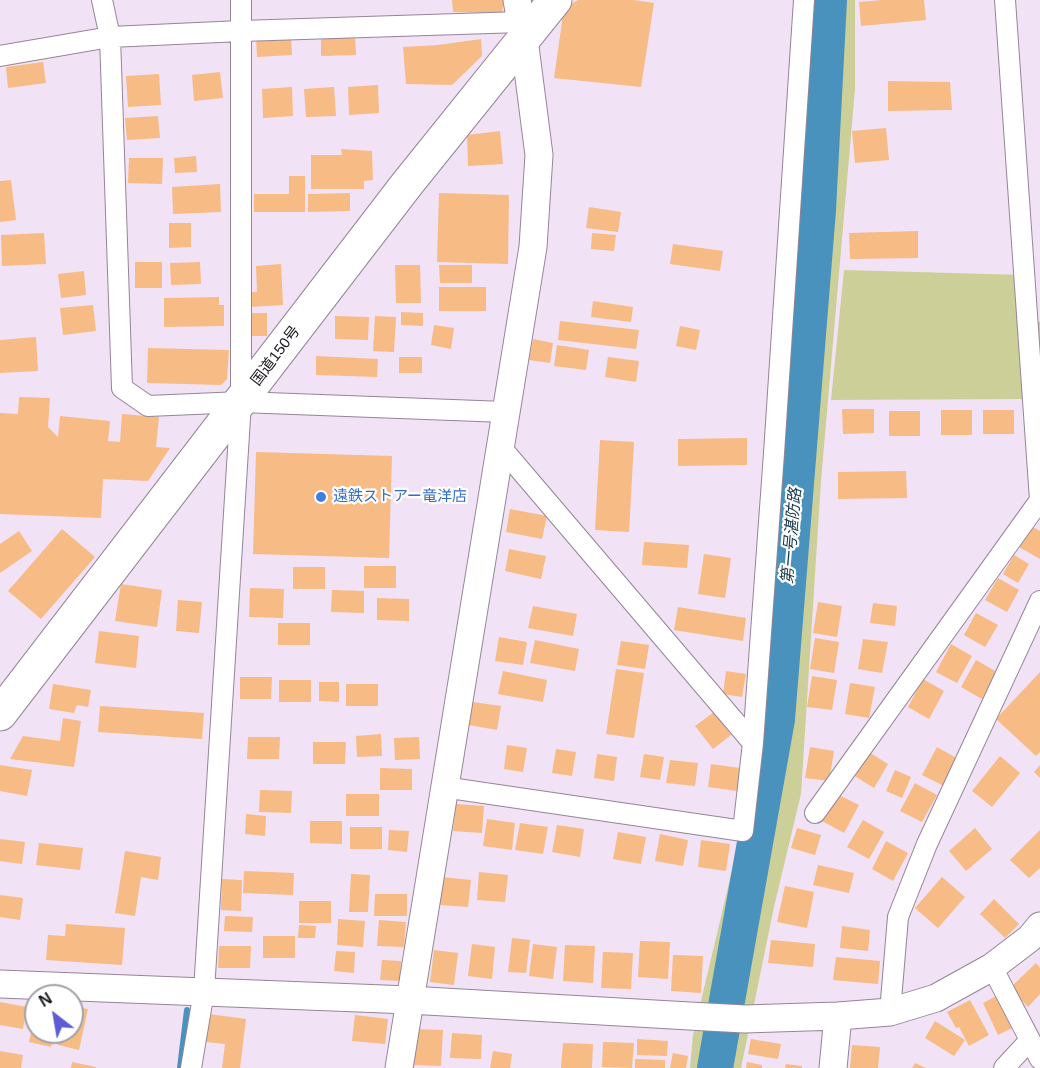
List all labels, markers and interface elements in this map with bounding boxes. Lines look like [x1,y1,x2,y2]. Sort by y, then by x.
street label: 国道150号 [248,323,304,389]
water label: 第一号湛防路 [778,487,806,585]
place label: 遠鉄ストアー竜洋店 [333,488,467,506]
marker: 遠鉄ストアー竜洋店 [314,490,328,504]
north arrow [24,984,84,1044]
text: N [36,990,55,1010]

